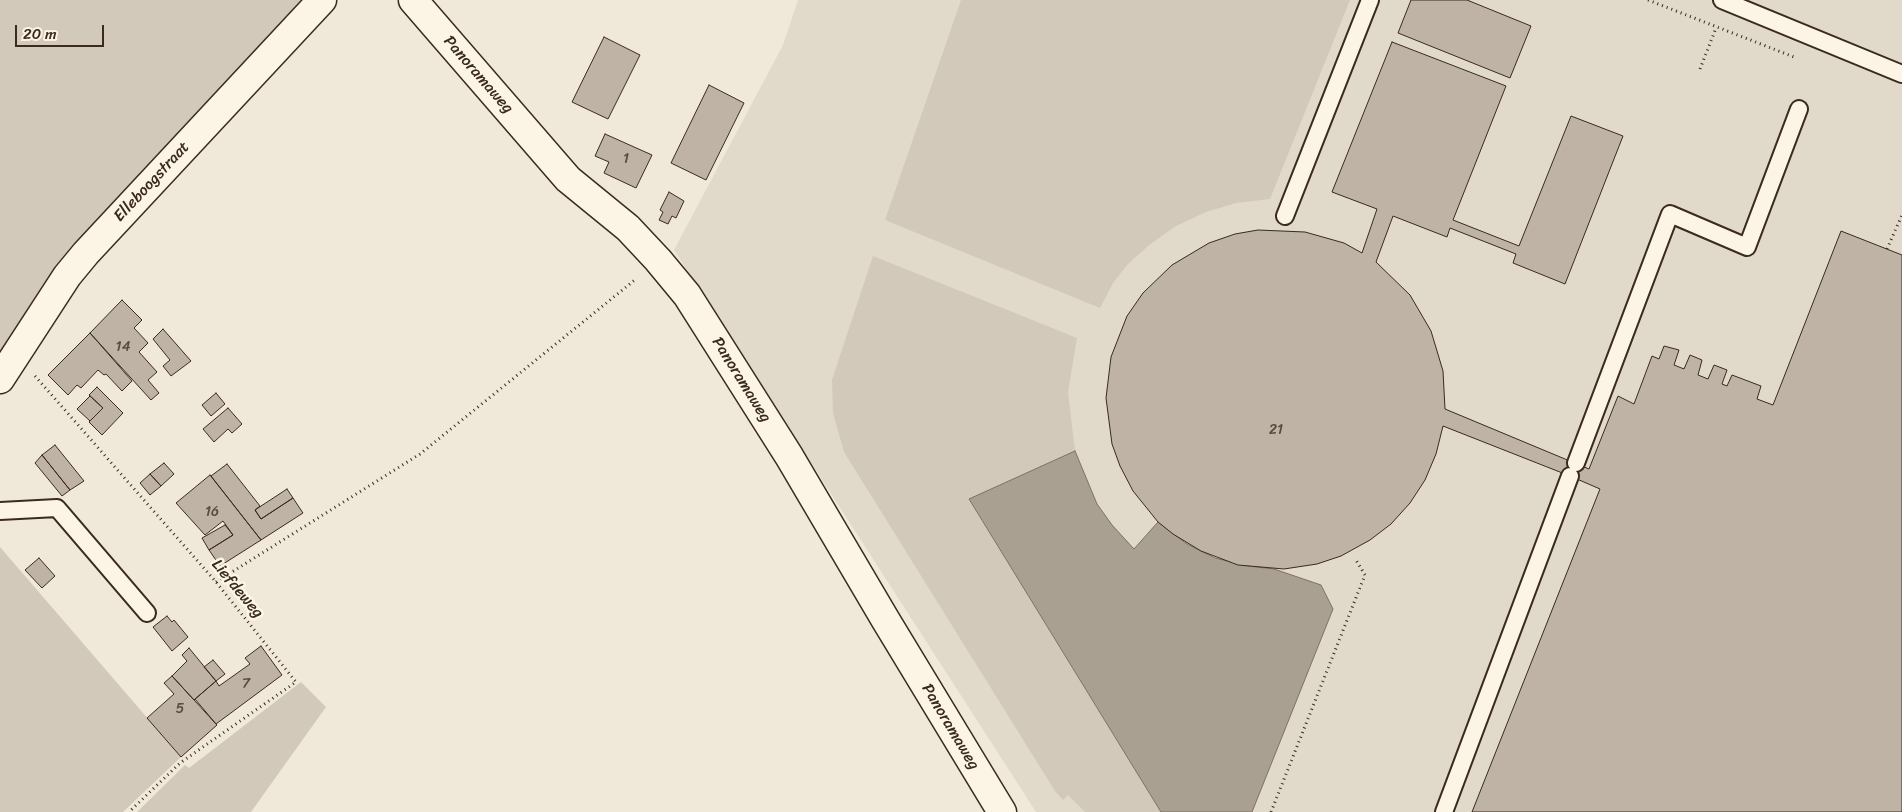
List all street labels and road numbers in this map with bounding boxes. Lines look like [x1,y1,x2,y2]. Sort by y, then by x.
street label: Panoramaweg [439,32,517,118]
street label: Elleboogstraat [110,138,194,226]
street label: Panoramaweg [707,334,775,426]
street label: Liefdeweg [207,556,267,622]
street label: Panoramaweg [917,681,983,773]

